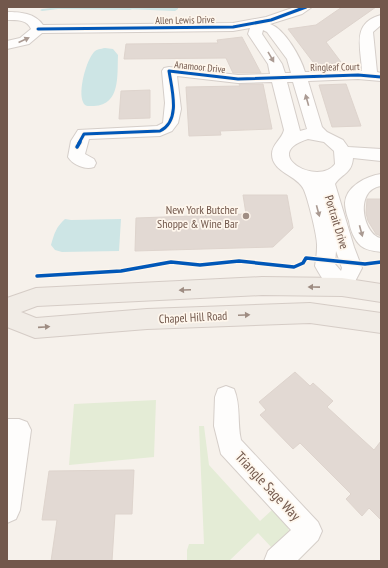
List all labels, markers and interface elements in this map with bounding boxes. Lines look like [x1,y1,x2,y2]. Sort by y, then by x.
street label: Allen Lewis Drive [155,13,215,27]
one-way arrow [19,37,30,43]
one-way arrow [267,51,274,63]
street label: Anamoor Drive [174,58,226,76]
street label: Ringleaf Court [310,60,360,74]
one-way arrow [303,94,309,106]
street label: Portrait Drive [322,193,352,251]
place label: New York Butcher Shoppe & Wine Bar [157,202,239,231]
one-way arrow [315,206,321,218]
marker: New York Butcher Shoppe & Wine Bar [241,211,251,221]
one-way arrow [359,224,365,237]
one-way arrow [308,283,320,290]
one-way arrow [179,286,191,293]
street label: Chapel Hill Road [158,308,228,326]
one-way arrow [238,312,251,318]
one-way arrow [38,323,50,330]
street label: Triangle Sage Way [232,448,305,525]

